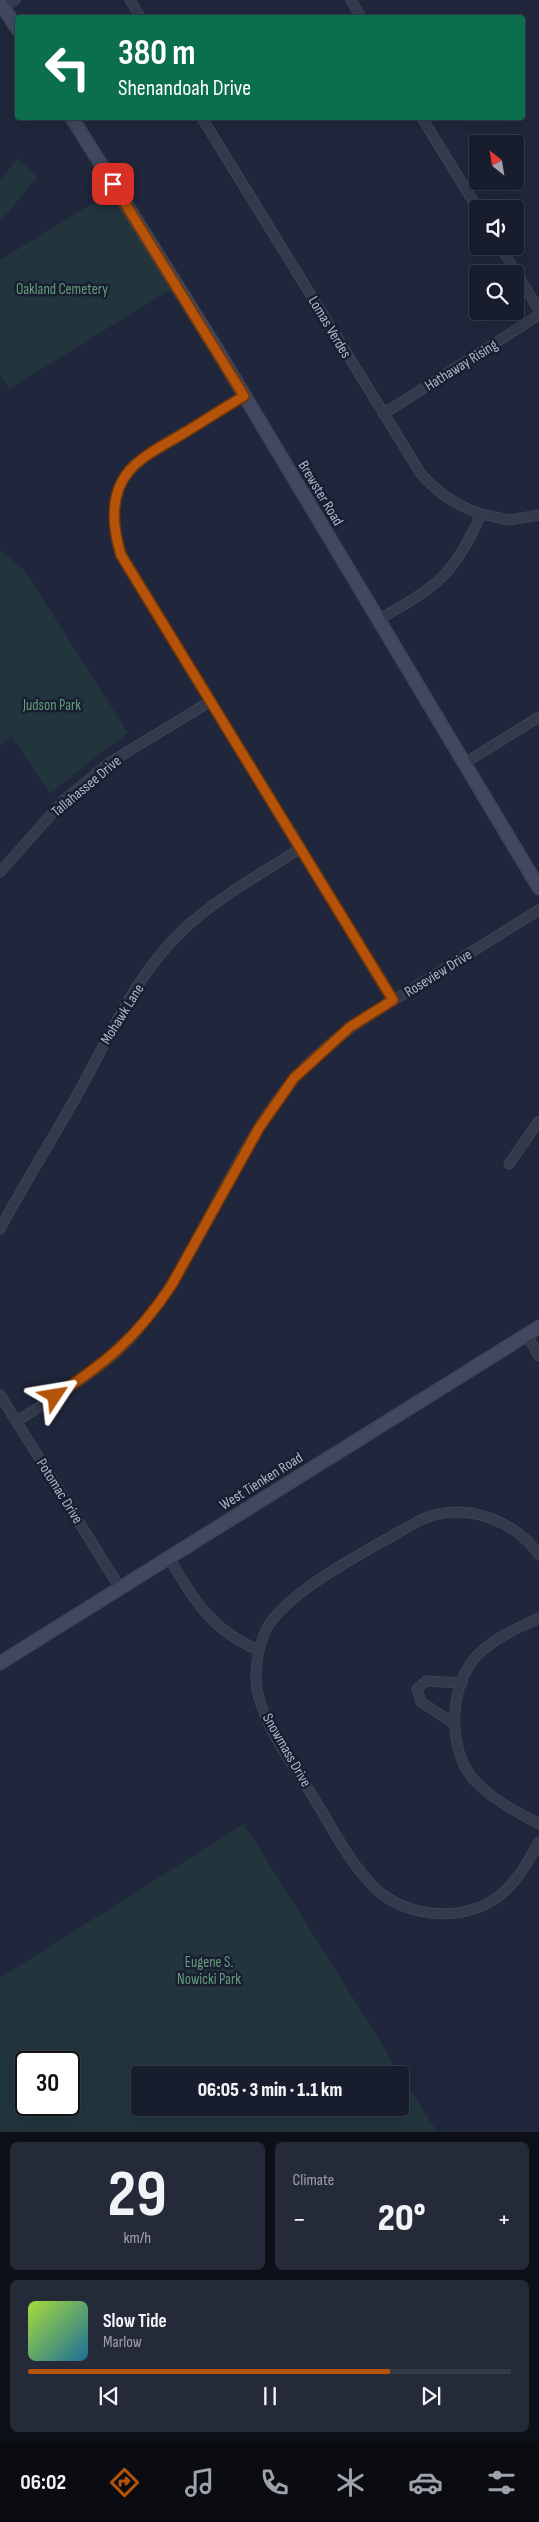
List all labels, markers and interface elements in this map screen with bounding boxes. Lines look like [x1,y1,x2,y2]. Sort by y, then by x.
text: 380 m [118,32,196,75]
icon: left [35,35,100,100]
text: Shenandoah Drive [118,75,251,102]
north arrow [469,135,524,190]
map controls [469,135,524,320]
pin [92,163,134,205]
icon: arrive [99,170,127,198]
button: sound [469,200,524,255]
button: search [469,265,524,320]
park label: Oakland Cemetery [16,280,108,299]
street label: Lomas Verdes [304,293,355,362]
street label: Hathaway Rising [421,336,501,395]
street label: Brewster Road [294,457,347,529]
park label: Judson Park [22,696,81,715]
street label: Tallahassee Drive [47,752,125,821]
street label: Roseview Drive [401,945,475,1002]
street label: Mohawk Lane [96,981,148,1048]
position arrow [28,1369,80,1421]
street label: West Tienken Road [216,1448,306,1515]
street label: Potomac Drive [32,1455,87,1527]
street label: Snowmass Drive [258,1710,315,1791]
park label: Eugene S. Nowicki Park [177,1953,241,1989]
speed limit sign: 30 [15,2051,80,2116]
text: 06:05 · 3 min · 1.1 km [198,2079,342,2102]
text: 29 [108,2157,167,2235]
text: Climate [293,2171,334,2190]
text: 20° [378,2196,426,2241]
text: − [293,2203,306,2236]
text: + [497,2203,511,2236]
text: km/h [123,2229,151,2248]
text: Slow Tide [103,2310,167,2333]
text: Marlow [103,2333,142,2352]
icon: previous [95,2382,123,2410]
icon: pause [256,2382,284,2410]
icon: next [417,2382,445,2410]
icon: directions [107,2465,142,2500]
icon: music [182,2465,217,2500]
icon: phone [257,2465,292,2500]
icon: climate [333,2465,368,2500]
icon: car [408,2465,443,2500]
icon: filters [484,2465,519,2500]
text: 06:02 [20,2469,66,2496]

